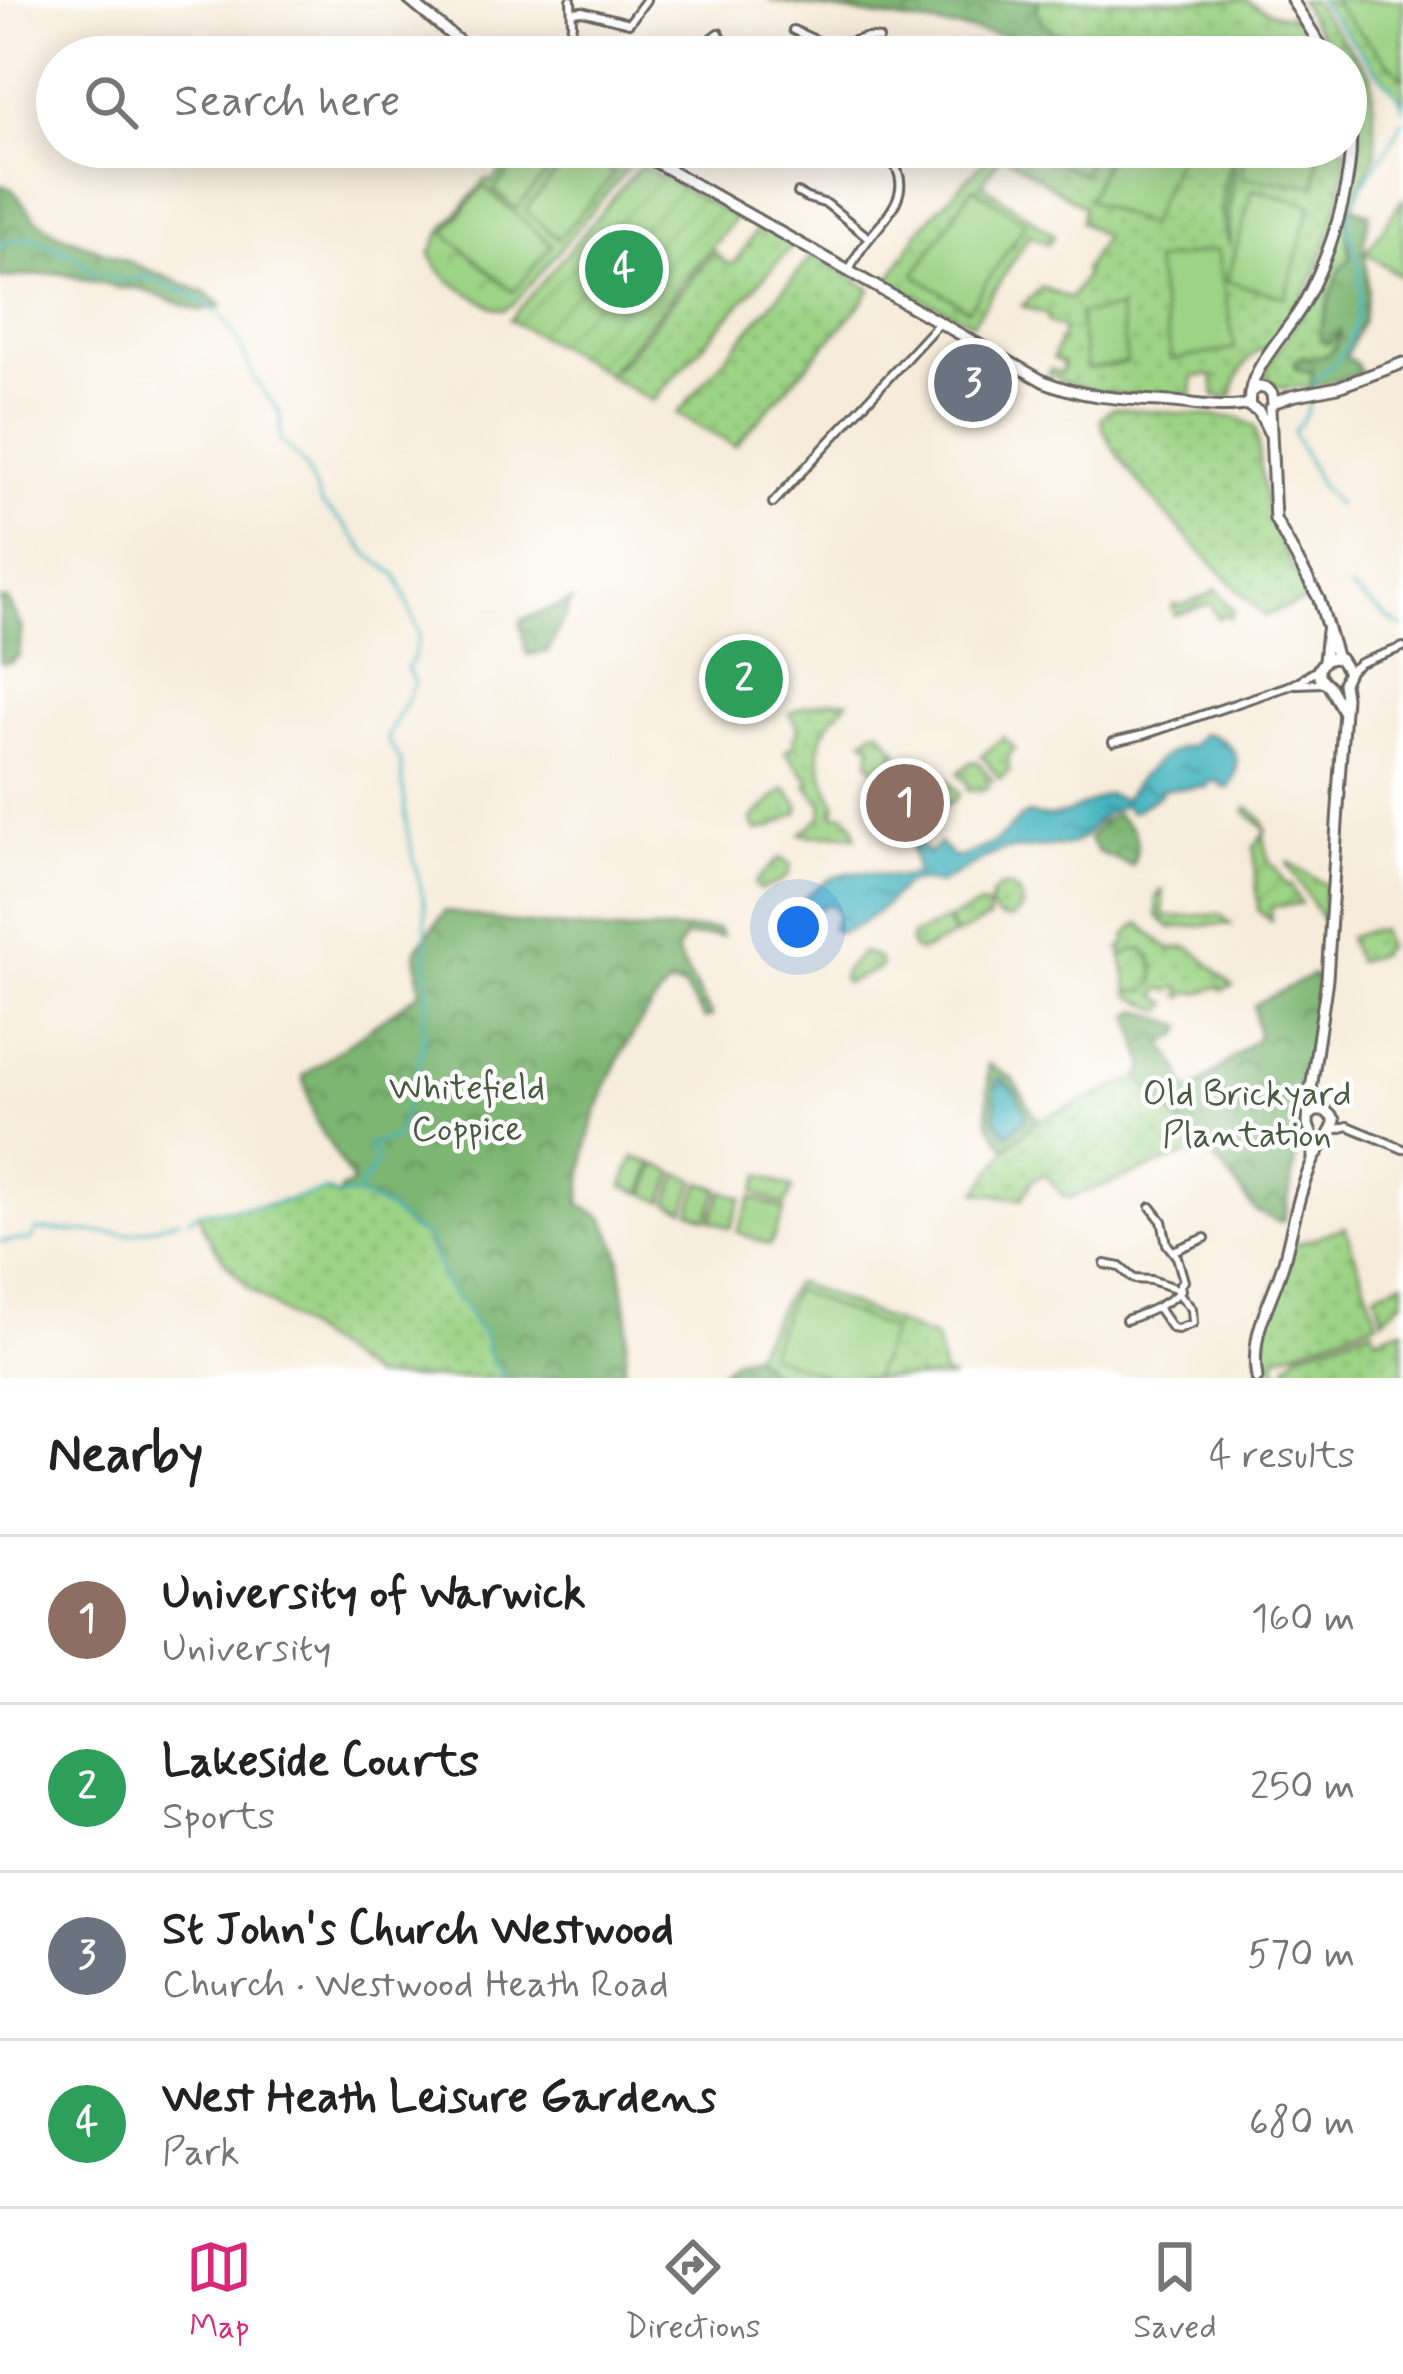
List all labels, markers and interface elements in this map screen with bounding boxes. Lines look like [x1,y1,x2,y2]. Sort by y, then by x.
search box [36,36,1367,168]
icon: search [78,69,144,135]
text: Search here [174,73,401,132]
pin: 4 [585,224,663,314]
pin: 3 [934,338,1012,428]
pin: 2 [705,634,783,724]
pin: 1 [866,758,944,848]
your location [768,897,828,957]
park label: Whitefield Coppice [389,1066,545,1154]
park label: Old Brickyard Plantation [1142,1072,1352,1160]
text: Nearby [48,1423,203,1489]
text: 4 results [1209,1431,1355,1482]
text: University of Warwick [162,1565,586,1624]
text: 1 [78,1594,96,1645]
text: 160 m [1251,1594,1355,1645]
text: University [162,1624,331,1675]
text: Lakeside Courts [162,1733,479,1792]
text: 2 [77,1762,97,1813]
text: 250 m [1250,1762,1355,1813]
text: Sports [162,1792,275,1843]
text: St John's Church Westwood [162,1901,674,1960]
text: 3 [78,1930,96,1981]
text: 570 m [1247,1930,1355,1981]
text: Church · Westwood Heath Road [162,1960,669,2011]
text: West Heath Leisure Gardens [162,2069,716,2128]
text: 4 [76,2098,98,2149]
text: 680 m [1249,2098,1355,2149]
text: Park [162,2128,240,2179]
tab: Map [186,2234,252,2350]
tab: Directions [625,2234,761,2350]
tab: Saved [1133,2234,1217,2350]

